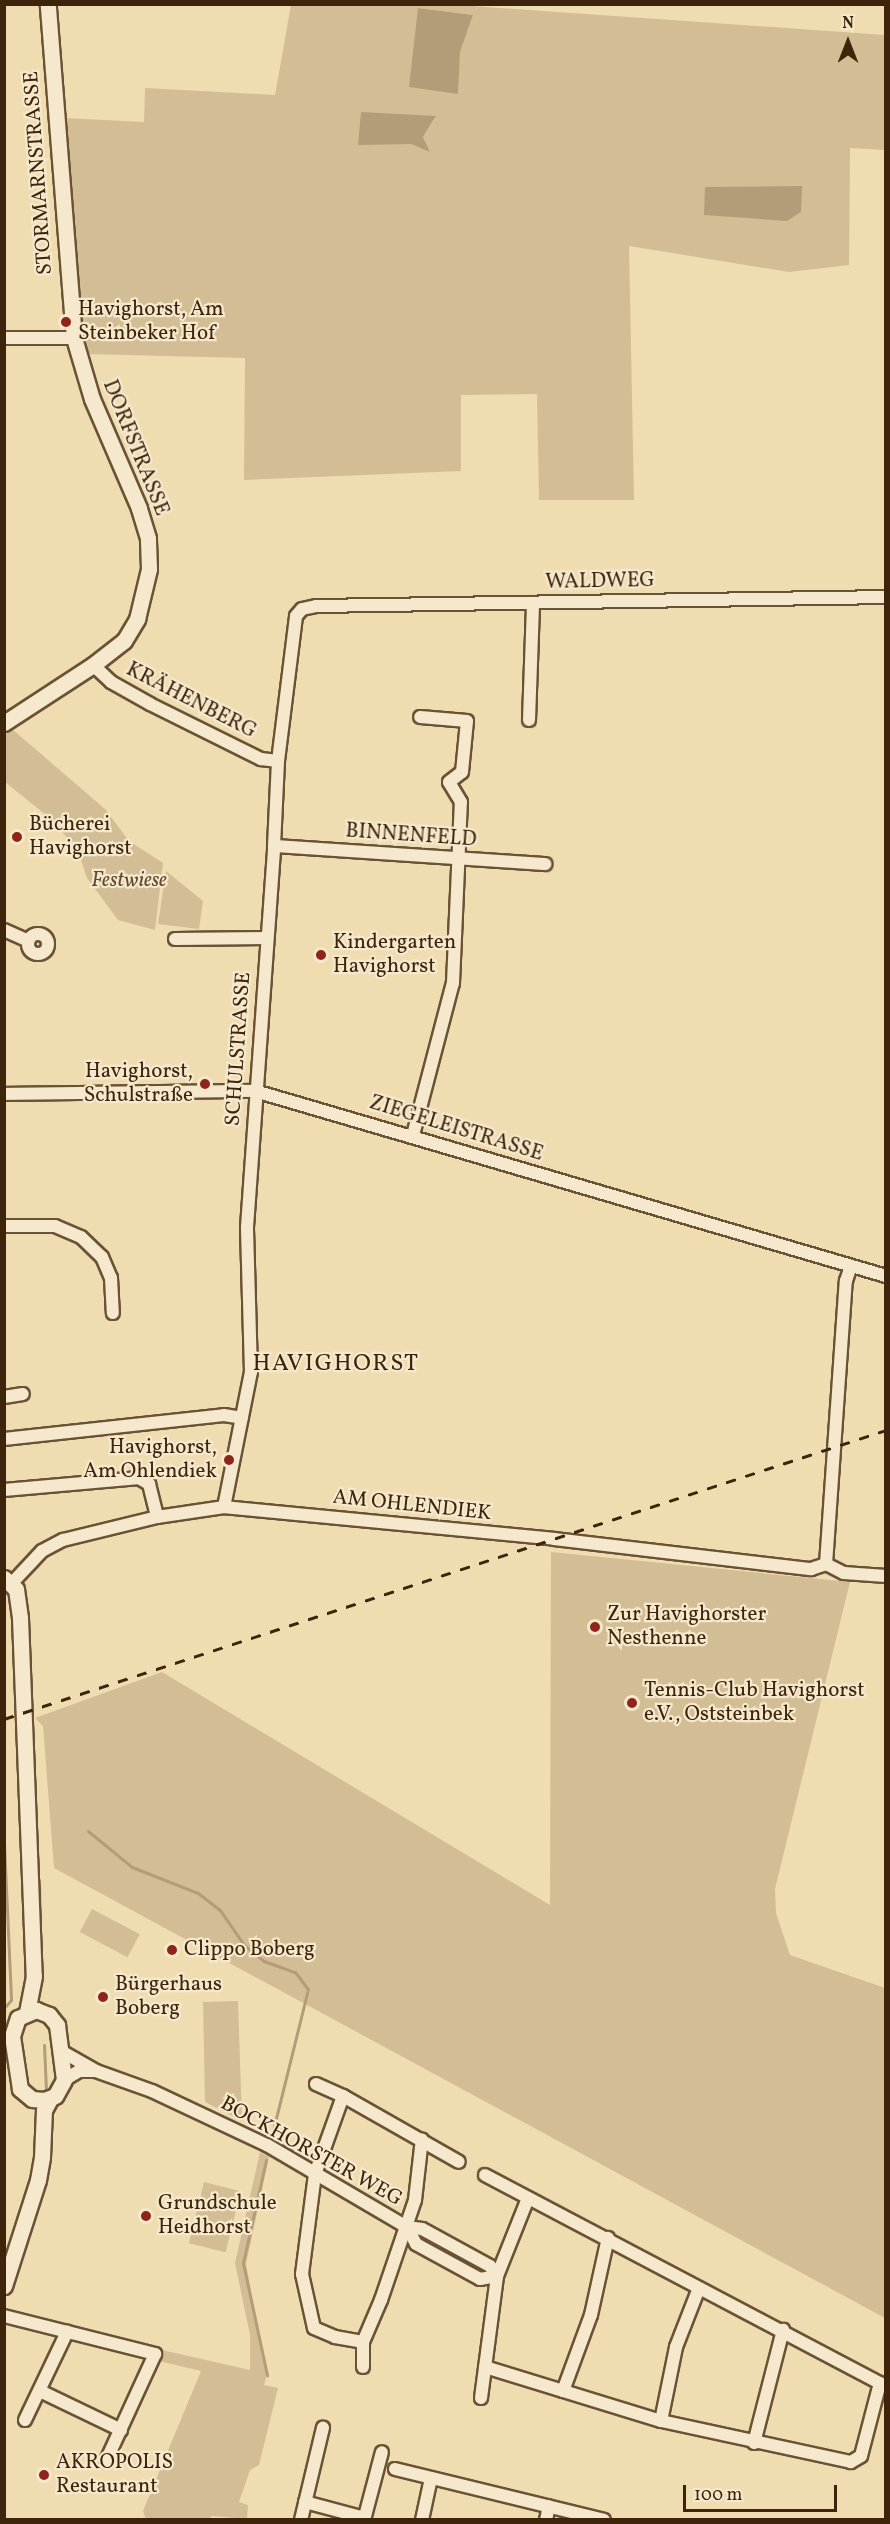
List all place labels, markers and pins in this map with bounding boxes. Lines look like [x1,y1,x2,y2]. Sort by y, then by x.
place label: Havighorst, Am Steinbeker Hof [78,297,224,347]
marker: Havighorst, Am Steinbeker Hof [59,315,73,329]
place label: Bücherei Havighorst [29,812,132,862]
marker: Bücherei Havighorst [10,830,24,844]
place label: Kindergarten Havighorst [333,930,456,980]
marker: Kindergarten Havighorst [314,948,328,962]
place label: Havighorst, Schulstraße [84,1059,193,1109]
marker: Havighorst, Schulstraße [198,1077,212,1091]
place label: Havighorst, Am Ohlendiek [83,1435,217,1485]
marker: Havighorst, Am Ohlendiek [222,1453,236,1467]
place label: Zur Havighorster Nesthenne [607,1602,766,1652]
marker: Zur Havighorster Nesthenne [588,1620,602,1634]
place label: Tennis-Club Havighorst e.V., Oststeinbek [644,1678,865,1728]
marker: Tennis-Club Havighorst e.V., Oststeinbek [625,1696,639,1710]
place label: Clippo Boberg [184,1937,315,1963]
marker: Clippo Boberg [165,1943,179,1957]
place label: Bürgerhaus Boberg [115,1972,222,2022]
marker: Bürgerhaus Boberg [96,1990,110,2004]
place label: Grundschule Heidhorst [158,2191,277,2241]
marker: Grundschule Heidhorst [139,2209,153,2223]
place label: AKROPOLIS Restaurant [56,2450,173,2500]
marker: AKROPOLIS Restaurant [37,2468,51,2482]

